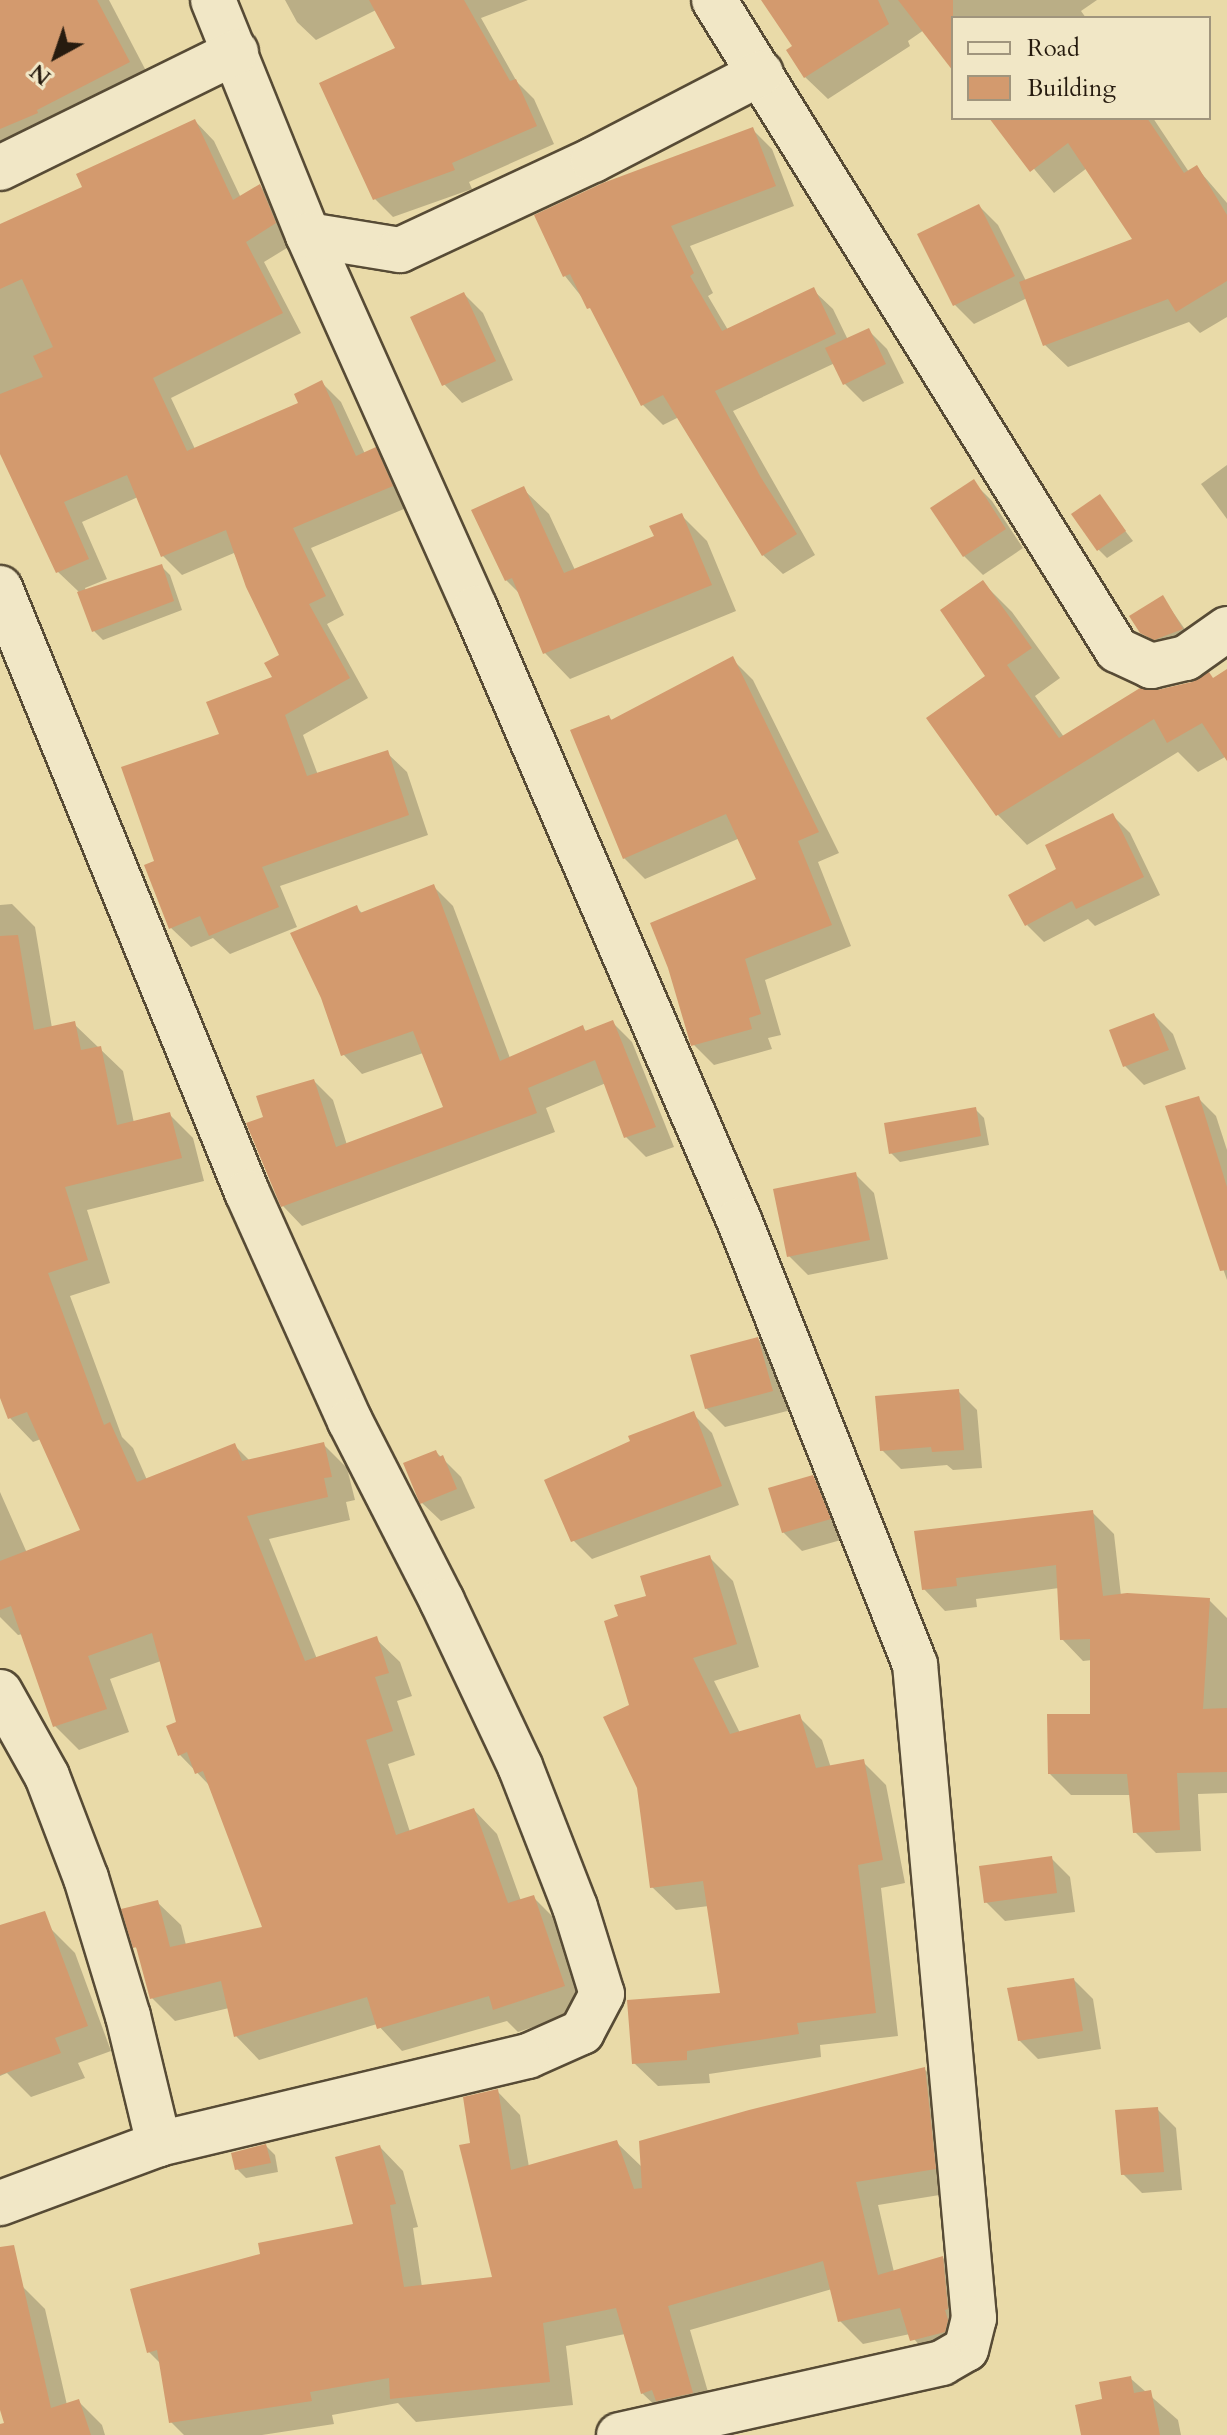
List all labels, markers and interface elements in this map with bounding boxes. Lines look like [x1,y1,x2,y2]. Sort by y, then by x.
north arrow [16,16,96,96]
legend [951,16,1211,120]
text: Road [1027,32,1080,65]
text: N [24,57,58,92]
text: Building [1027,72,1116,105]

